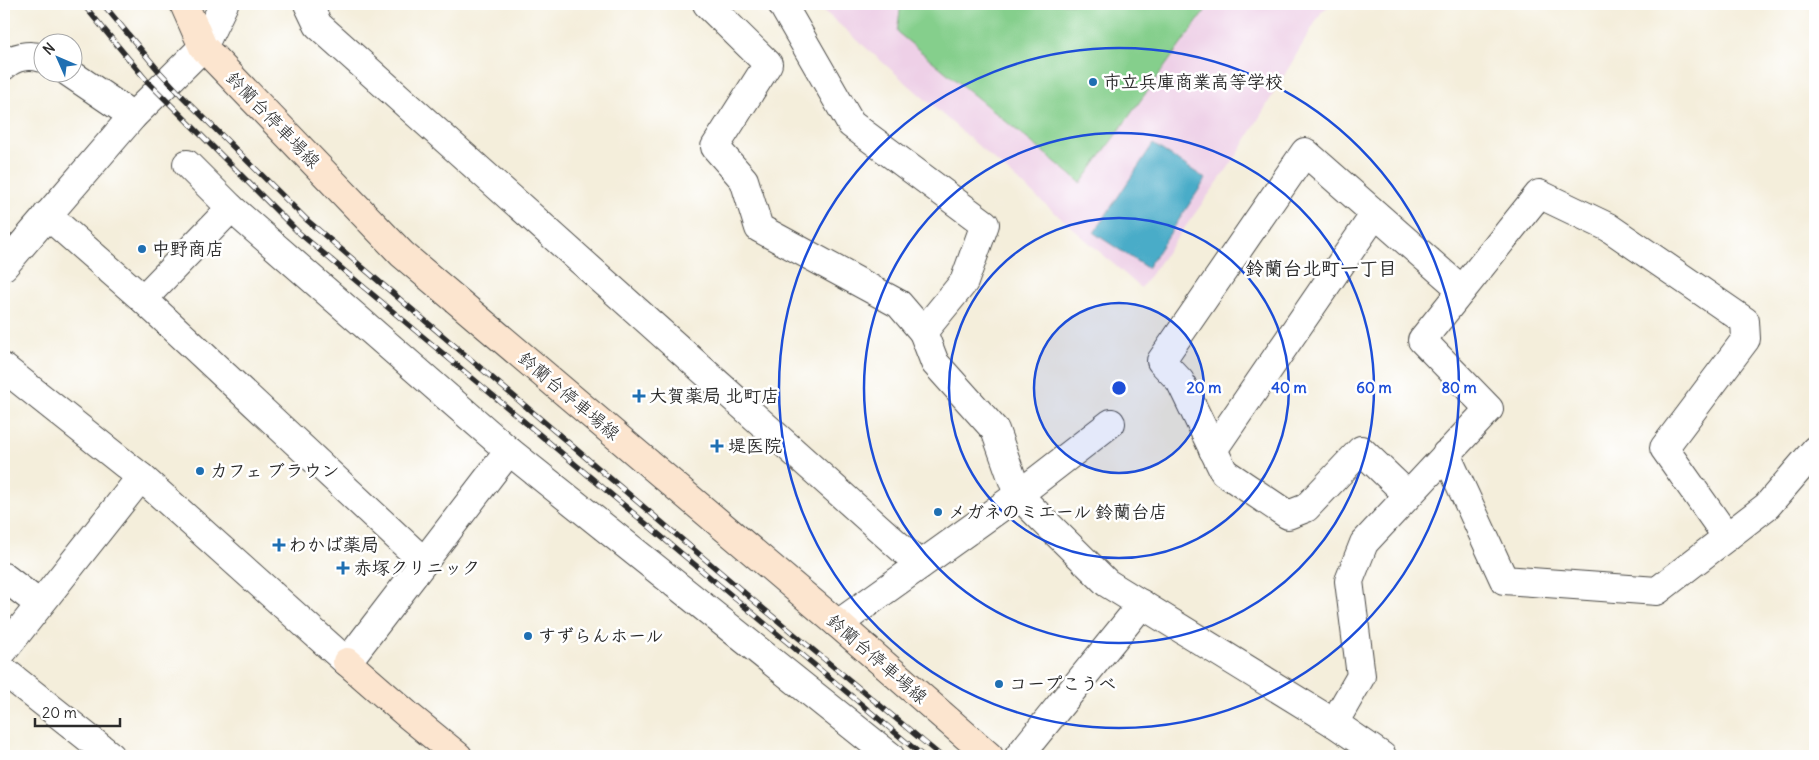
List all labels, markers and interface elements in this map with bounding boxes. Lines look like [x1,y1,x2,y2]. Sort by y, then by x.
north arrow [32,32,82,82]
text: N [39,39,59,59]
street label: 鈴蘭台停車場線 [221,66,325,173]
place label: 市立兵庫商業高等学校 [1103,70,1283,93]
marker: 市立兵庫商業高等学校 [1087,76,1099,88]
place label: 中野商店 [152,237,224,260]
marker: 中野商店 [136,243,148,255]
district label: 鈴蘭台北町一丁目 [1245,256,1397,280]
street label: 鈴蘭台停車場線 [514,346,625,445]
text: 20 m [1187,378,1221,397]
text: 40 m [1271,378,1307,397]
text: 60 m [1356,378,1392,397]
text: 80 m [1441,378,1477,397]
centre of rings [1110,379,1128,397]
place label: 大賀薬局 北町店 [649,384,779,407]
marker: 大賀薬局 北町店 [633,390,645,402]
place label: 堤医院 [728,434,782,457]
marker: 堤医院 [710,439,724,453]
place label: カフェ ブラウン [210,459,340,482]
marker: カフェ ブラウン [194,465,206,477]
place label: メガネのミエール 鈴蘭台店 [948,500,1167,523]
marker: メガネのミエール 鈴蘭台店 [932,506,944,518]
place label: わかば薬局 [289,533,379,556]
marker: わかば薬局 [273,539,285,551]
place label: 赤塚クリニック [354,556,480,579]
marker: 赤塚クリニック [336,561,350,575]
street label: 鈴蘭台停車場線 [822,609,932,709]
place label: すずらんホール [538,624,663,647]
marker: すずらんホール [522,630,534,642]
place label: コープこうべ [1009,672,1116,695]
marker: コープこうべ [993,678,1005,690]
scale bar [35,695,120,727]
text: 20 m [42,703,77,722]

